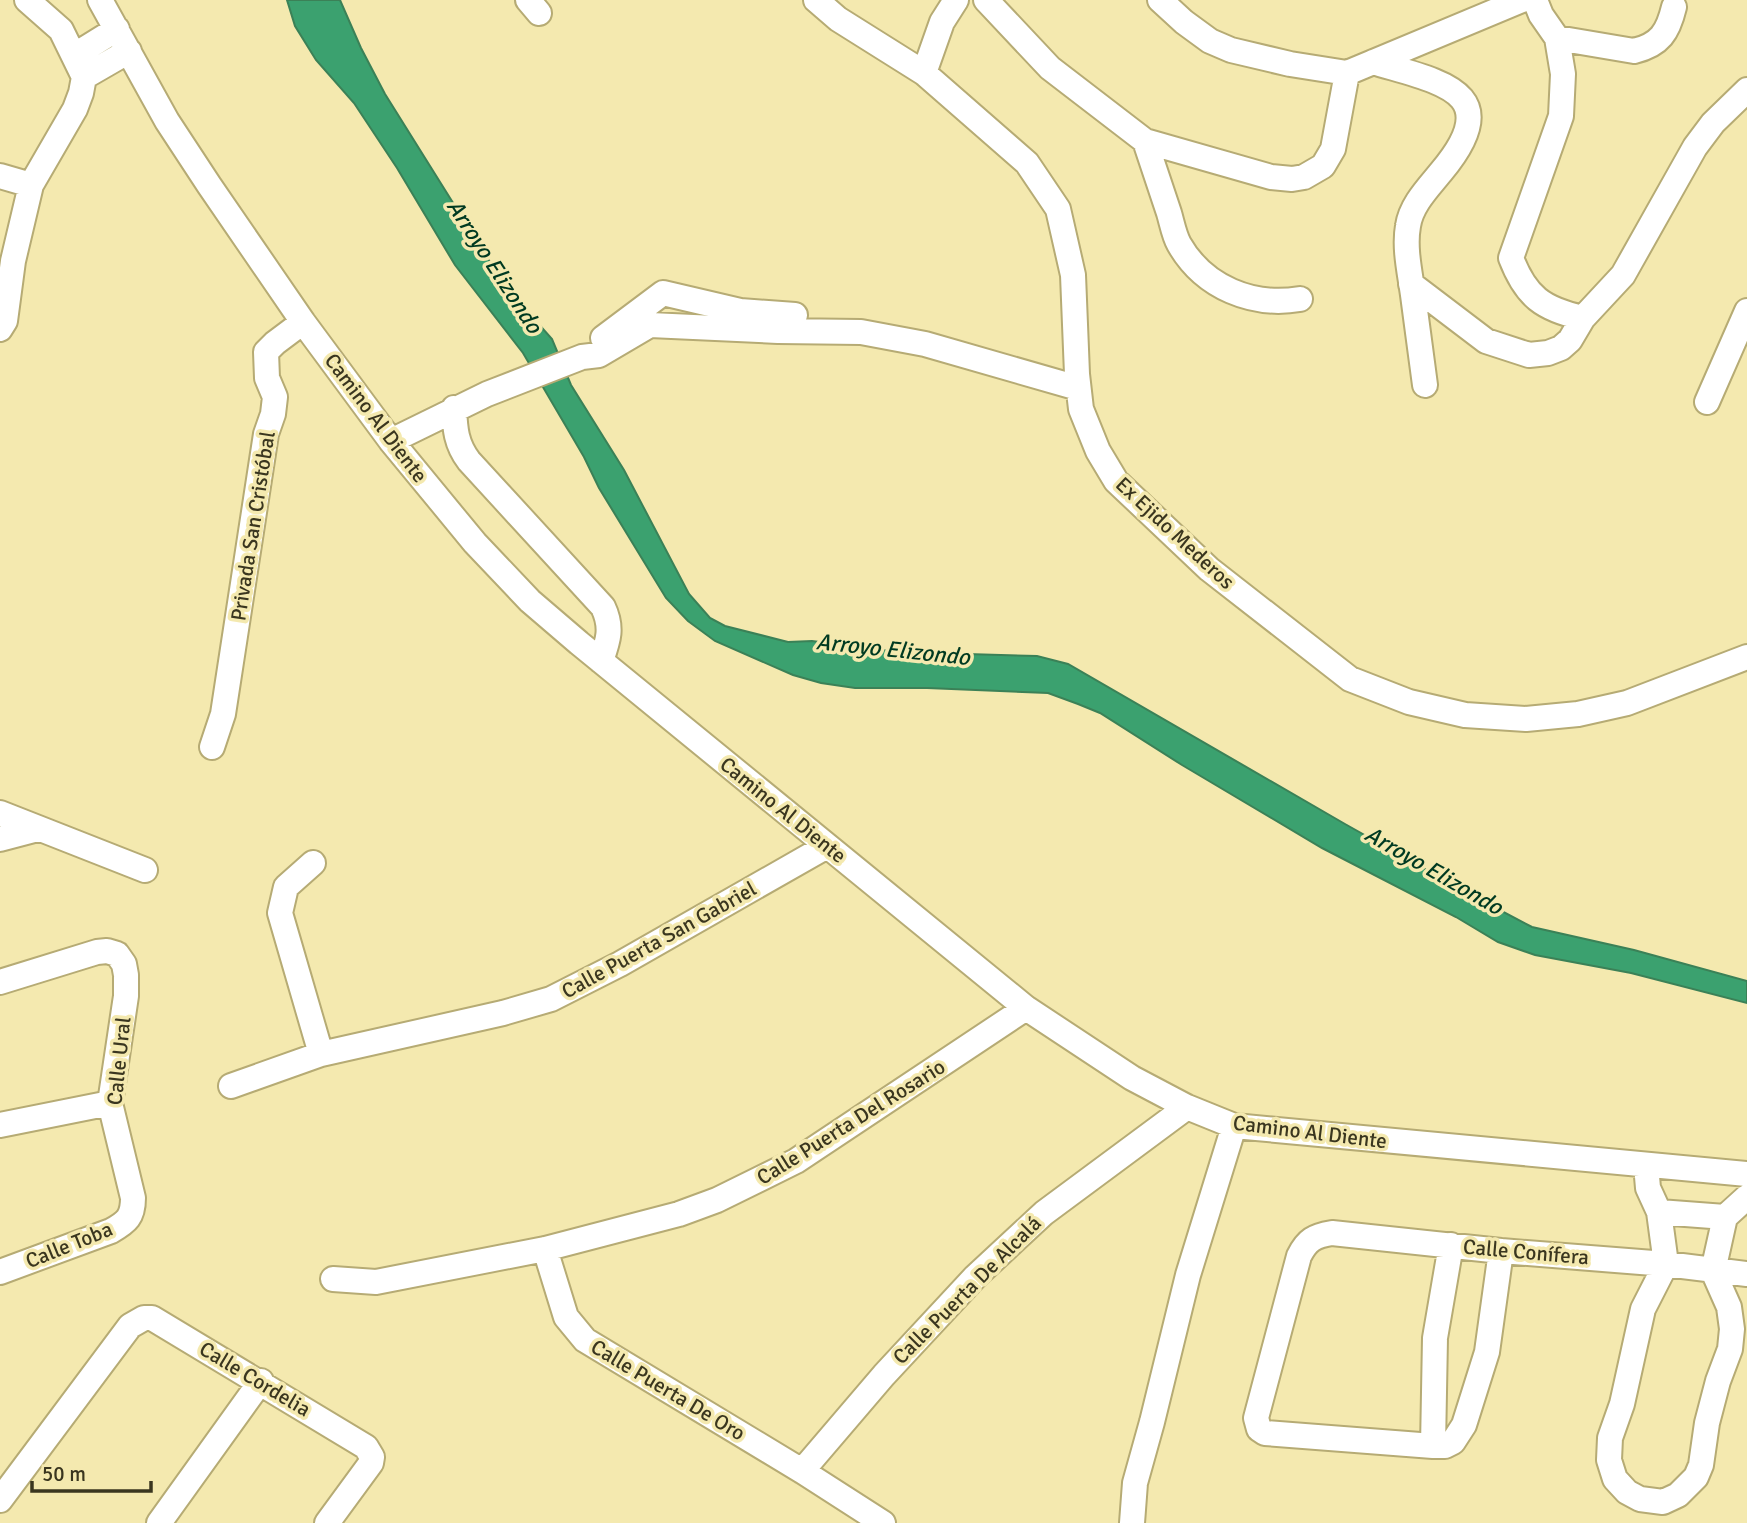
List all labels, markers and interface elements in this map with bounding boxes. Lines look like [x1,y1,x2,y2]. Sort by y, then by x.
water label: Arroyo Elizondo [440,194,549,340]
street label: Camino Al Diente [319,348,433,488]
street label: Privada San Cristóbal [225,429,281,623]
street label: Ex Ejido Mederos [1110,471,1240,595]
water label: Arroyo Elizondo [815,627,972,672]
street label: Camino Al Diente [715,751,851,869]
water label: Arroyo Elizondo [1360,819,1509,922]
street label: Calle Puerta San Gabriel [557,876,761,1004]
street label: Calle Ural [101,1016,137,1106]
street label: Calle Puerta Del Rosario [752,1053,950,1191]
street label: Camino Al Diente [1232,1110,1388,1154]
street label: Calle Puerta De Alcalá [887,1210,1047,1370]
street label: Calle Toba [22,1216,116,1274]
street label: Calle Conífera [1462,1234,1590,1270]
street label: Calle Puerta De Oro [586,1334,750,1446]
street label: Calle Cordelia [195,1336,315,1422]
scale bar [32,1450,150,1494]
text: 50 m [42,1461,86,1487]

